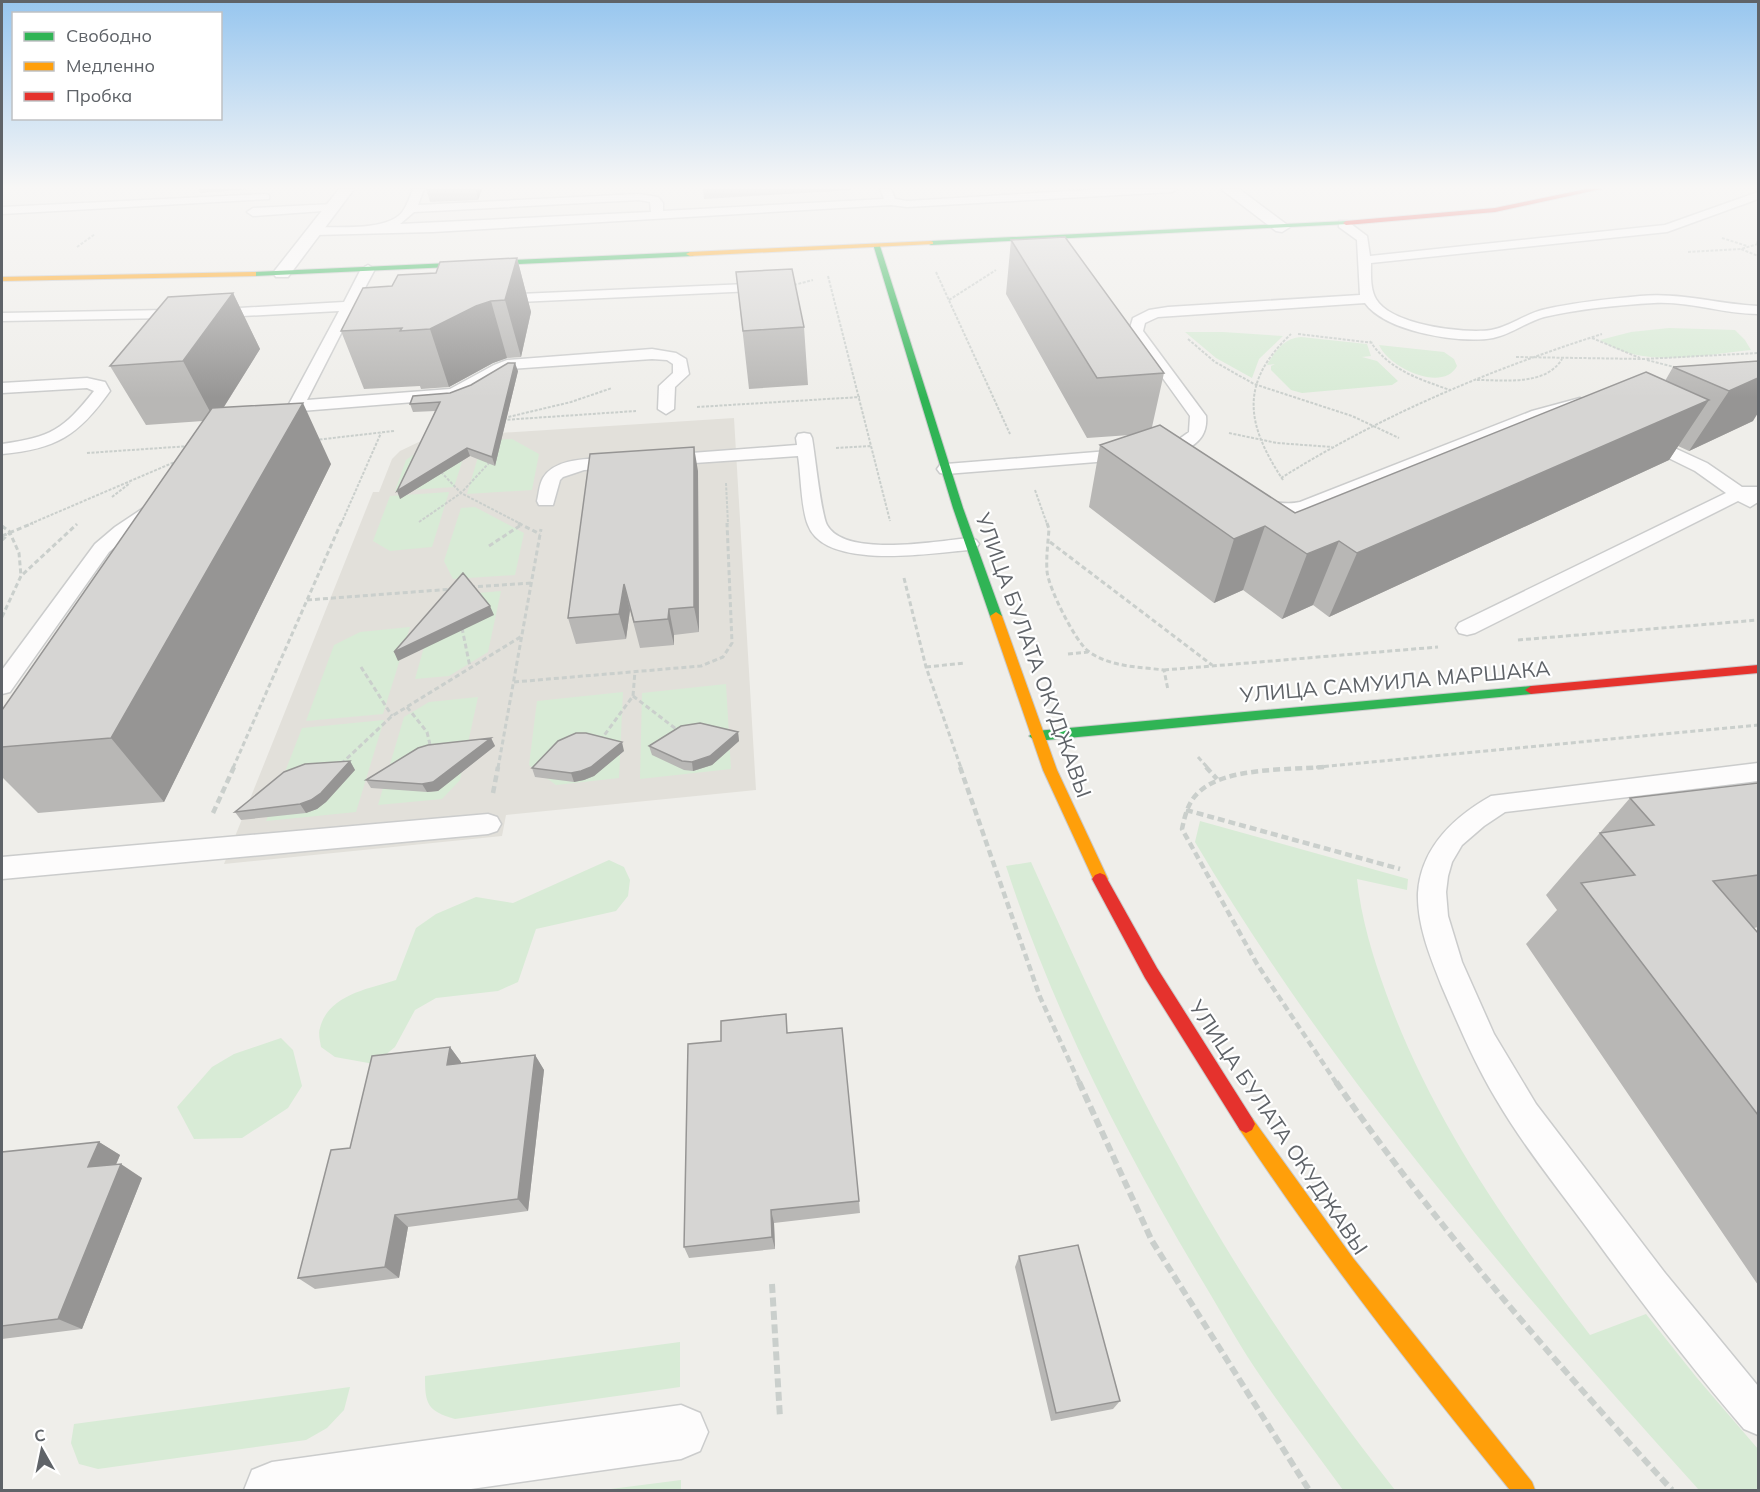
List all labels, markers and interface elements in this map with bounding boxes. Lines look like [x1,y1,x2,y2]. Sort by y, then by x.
legend [12,12,222,120]
text: Свободно [66,24,152,47]
text: Медленно [66,54,155,77]
text: Пробка [66,84,132,107]
street label: УЛИЦА БУЛАТА ОКУДЖАВЫ [970,508,1098,801]
street label: УЛИЦА САМУИЛА МАРШАКА [1238,654,1552,708]
street label: УЛИЦА БУЛАТА ОКУДЖАВЫ [1183,994,1374,1259]
north arrow [12,1420,72,1480]
text: С [33,1424,47,1446]

